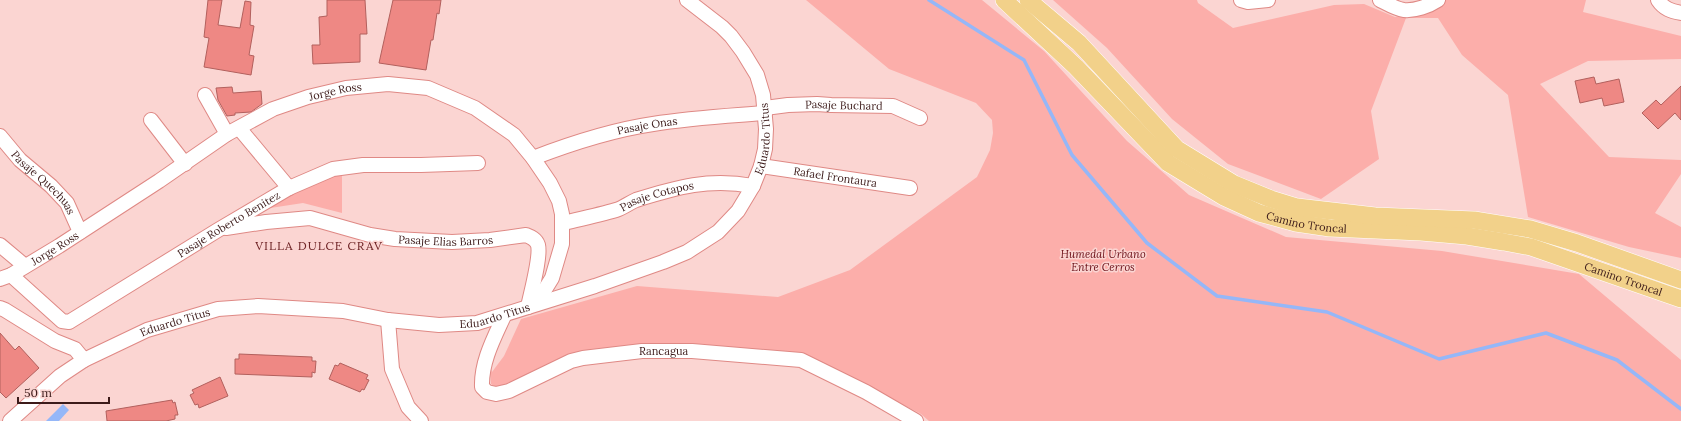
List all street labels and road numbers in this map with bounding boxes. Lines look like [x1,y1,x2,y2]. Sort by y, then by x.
street label: Jorge Ross [307,80,362,104]
street label: Pasaje Buchard [805,97,883,113]
street label: Eduardo Titus [751,102,773,177]
street label: Pasaje Onas [616,114,678,138]
street label: Pasaje Quechuas [8,148,78,217]
street label: Rafael Frontaura [792,164,878,190]
street label: Pasaje Cotapos [617,178,695,214]
street label: Pasaje Roberto Benitez [175,188,283,260]
street label: Camino Troncal [1265,208,1347,236]
street label: Jorge Ross [27,228,81,269]
street label: Pasaje Elias Barros [398,232,494,249]
street label: Camino Troncal [1583,259,1664,299]
street label: Eduardo Titus [459,300,532,331]
street label: Eduardo Titus [138,305,212,339]
street label: Rancagua [639,344,689,358]

